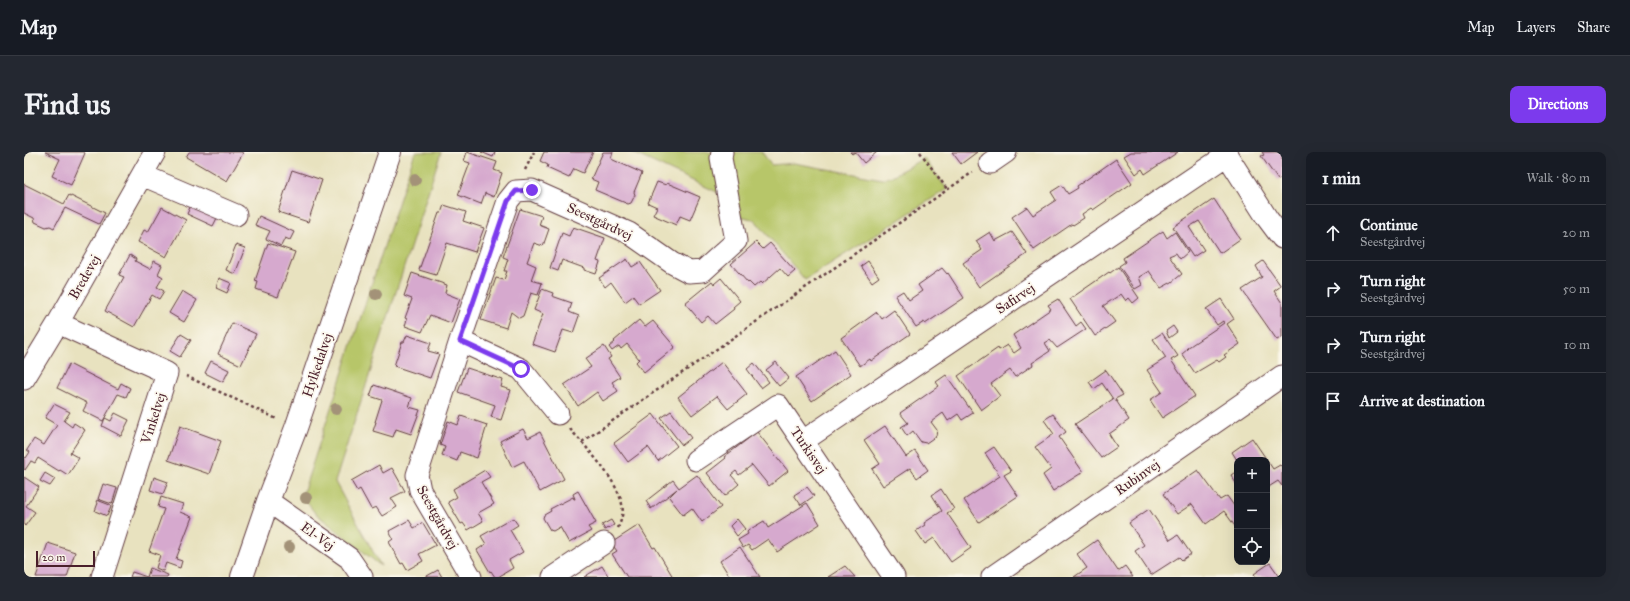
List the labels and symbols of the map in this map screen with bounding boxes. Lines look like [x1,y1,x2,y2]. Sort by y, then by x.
route end [523,181,541,199]
street label: Seestgårdvej [564,199,635,244]
street label: Bredevej [65,252,104,303]
street label: Safirvej [993,279,1038,318]
street label: Hylkedalvej [299,331,336,399]
route start [512,360,530,378]
street label: Vinkelvej [137,390,170,447]
street label: Turkisvej [787,423,831,477]
street label: Rubinvej [1112,456,1163,499]
street label: Seestgårdvej [413,482,462,552]
street label: El-Vej [298,518,338,554]
scale bar [36,549,95,568]

